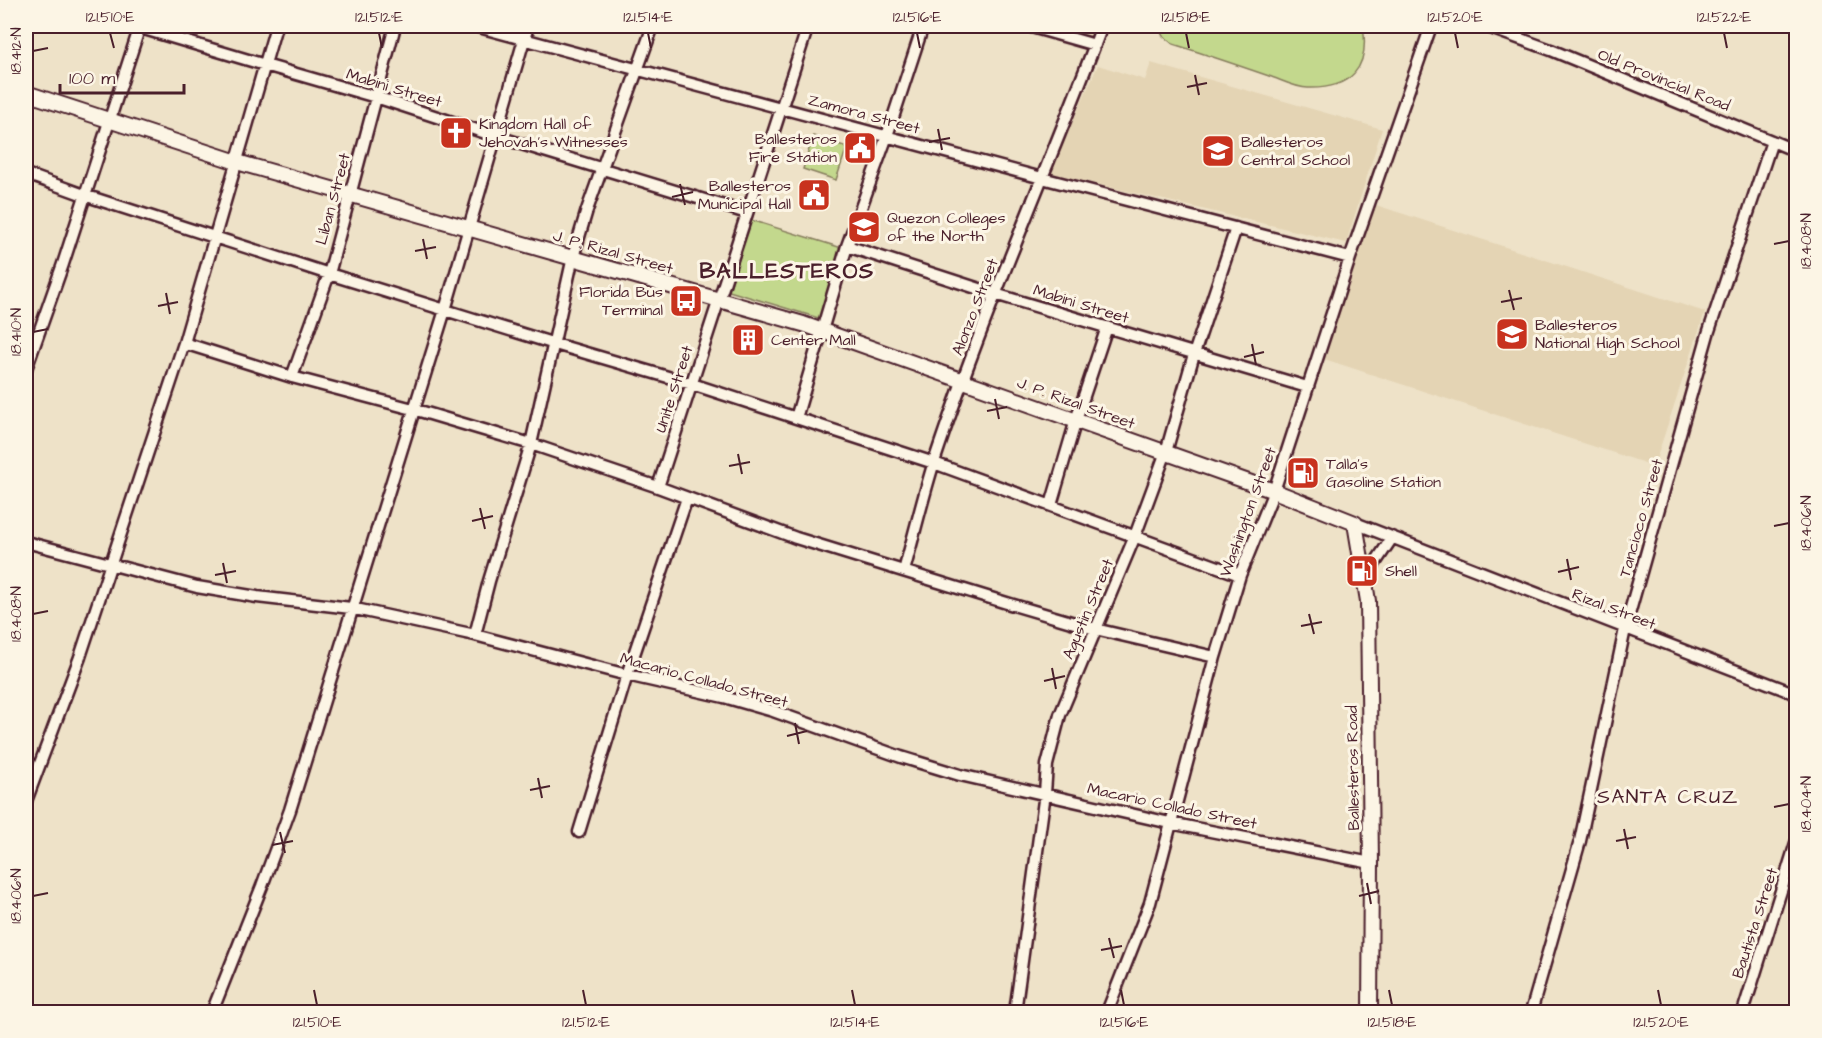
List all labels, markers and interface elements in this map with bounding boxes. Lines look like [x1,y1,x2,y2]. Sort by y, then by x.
text: 121.510°E [86,7,134,28]
text: 121.512°E [355,7,403,28]
text: 121.514°E [623,7,673,28]
text: 121.516°E [893,7,941,28]
text: 121.518°E [1162,7,1211,28]
text: 121.520°E [1427,7,1483,28]
text: 121.522°E [1697,7,1751,28]
text: 18.412°N [6,27,27,75]
street label: Old Provincial Road [1595,43,1733,117]
scale bar [60,57,184,95]
street label: Mabini Street [343,63,445,113]
text: 100 m [69,66,115,91]
street label: Zamora Street [806,89,923,140]
place label: Kingdom Hall of Jehovah's Witnesses [479,113,628,153]
church icon: Kingdom Hall of Jehovah's Witnesses [438,115,474,151]
place label: Ballesteros Fire Station [749,128,837,168]
public building icon: Ballesteros Fire Station [842,130,878,166]
place label: Ballesteros Central School [1241,131,1350,171]
school or university icon: Ballesteros Central School [1200,133,1236,169]
street label: Liban Street [310,150,356,247]
place label: Ballesteros Municipal Hall [698,175,791,215]
public building icon: Ballesteros Municipal Hall [796,177,832,213]
place label: Quezon Colleges of the North [887,207,1005,247]
school or university icon: Quezon Colleges of the North [846,209,882,245]
text: 18.408°N [1796,213,1817,269]
street label: J. P. Rizal Street [550,224,676,280]
street label: Alonzo Street [946,255,1004,359]
district label: BALLESTEROS [699,256,875,287]
street label: Mabini Street [1030,279,1132,329]
place label: Florida Bus Terminal [579,281,663,321]
bus stop icon: Florida Bus Terminal [668,283,704,319]
text: 18.410°N [6,308,27,356]
place label: Ballesteros National High School [1535,314,1680,355]
school or university icon: Ballesteros National High School [1494,316,1530,352]
building icon: Center Mall [730,322,766,358]
place label: Center Mall [771,329,856,351]
street label: Unite Street [650,342,699,435]
street label: J. P. Rizal Street [1014,371,1139,435]
street label: Washington Street [1214,443,1283,580]
place label: Talla's Gasoline Station [1326,453,1441,493]
fuel station icon: Talla's Gasoline Station [1285,455,1321,491]
street label: Tancioco Street [1614,456,1669,580]
text: 18.406°N [1796,495,1817,551]
fuel station icon: Shell [1344,553,1380,589]
street label: Agustin Street [1057,555,1120,663]
place label: Shell [1385,560,1417,582]
street label: Rizal Street [1569,583,1660,635]
text: 18.408°N [6,586,27,642]
street label: Macario Collado Street [618,647,791,713]
street label: Ballesteros Road [1341,705,1365,831]
text: 18.404°N [1796,776,1817,832]
street label: Macario Collado Street [1085,777,1259,835]
district label: SANTA CRUZ [1597,783,1739,811]
street label: Bautista Street [1727,864,1783,981]
text: 18.406°N [6,868,27,924]
text: 121.510°E [293,1012,341,1033]
text: 121.512°E [562,1012,610,1033]
text: 121.514°E [830,1012,880,1033]
text: 121.516°E [1100,1012,1148,1033]
text: 121.518°E [1368,1012,1417,1033]
text: 121.520°E [1633,1012,1689,1033]

